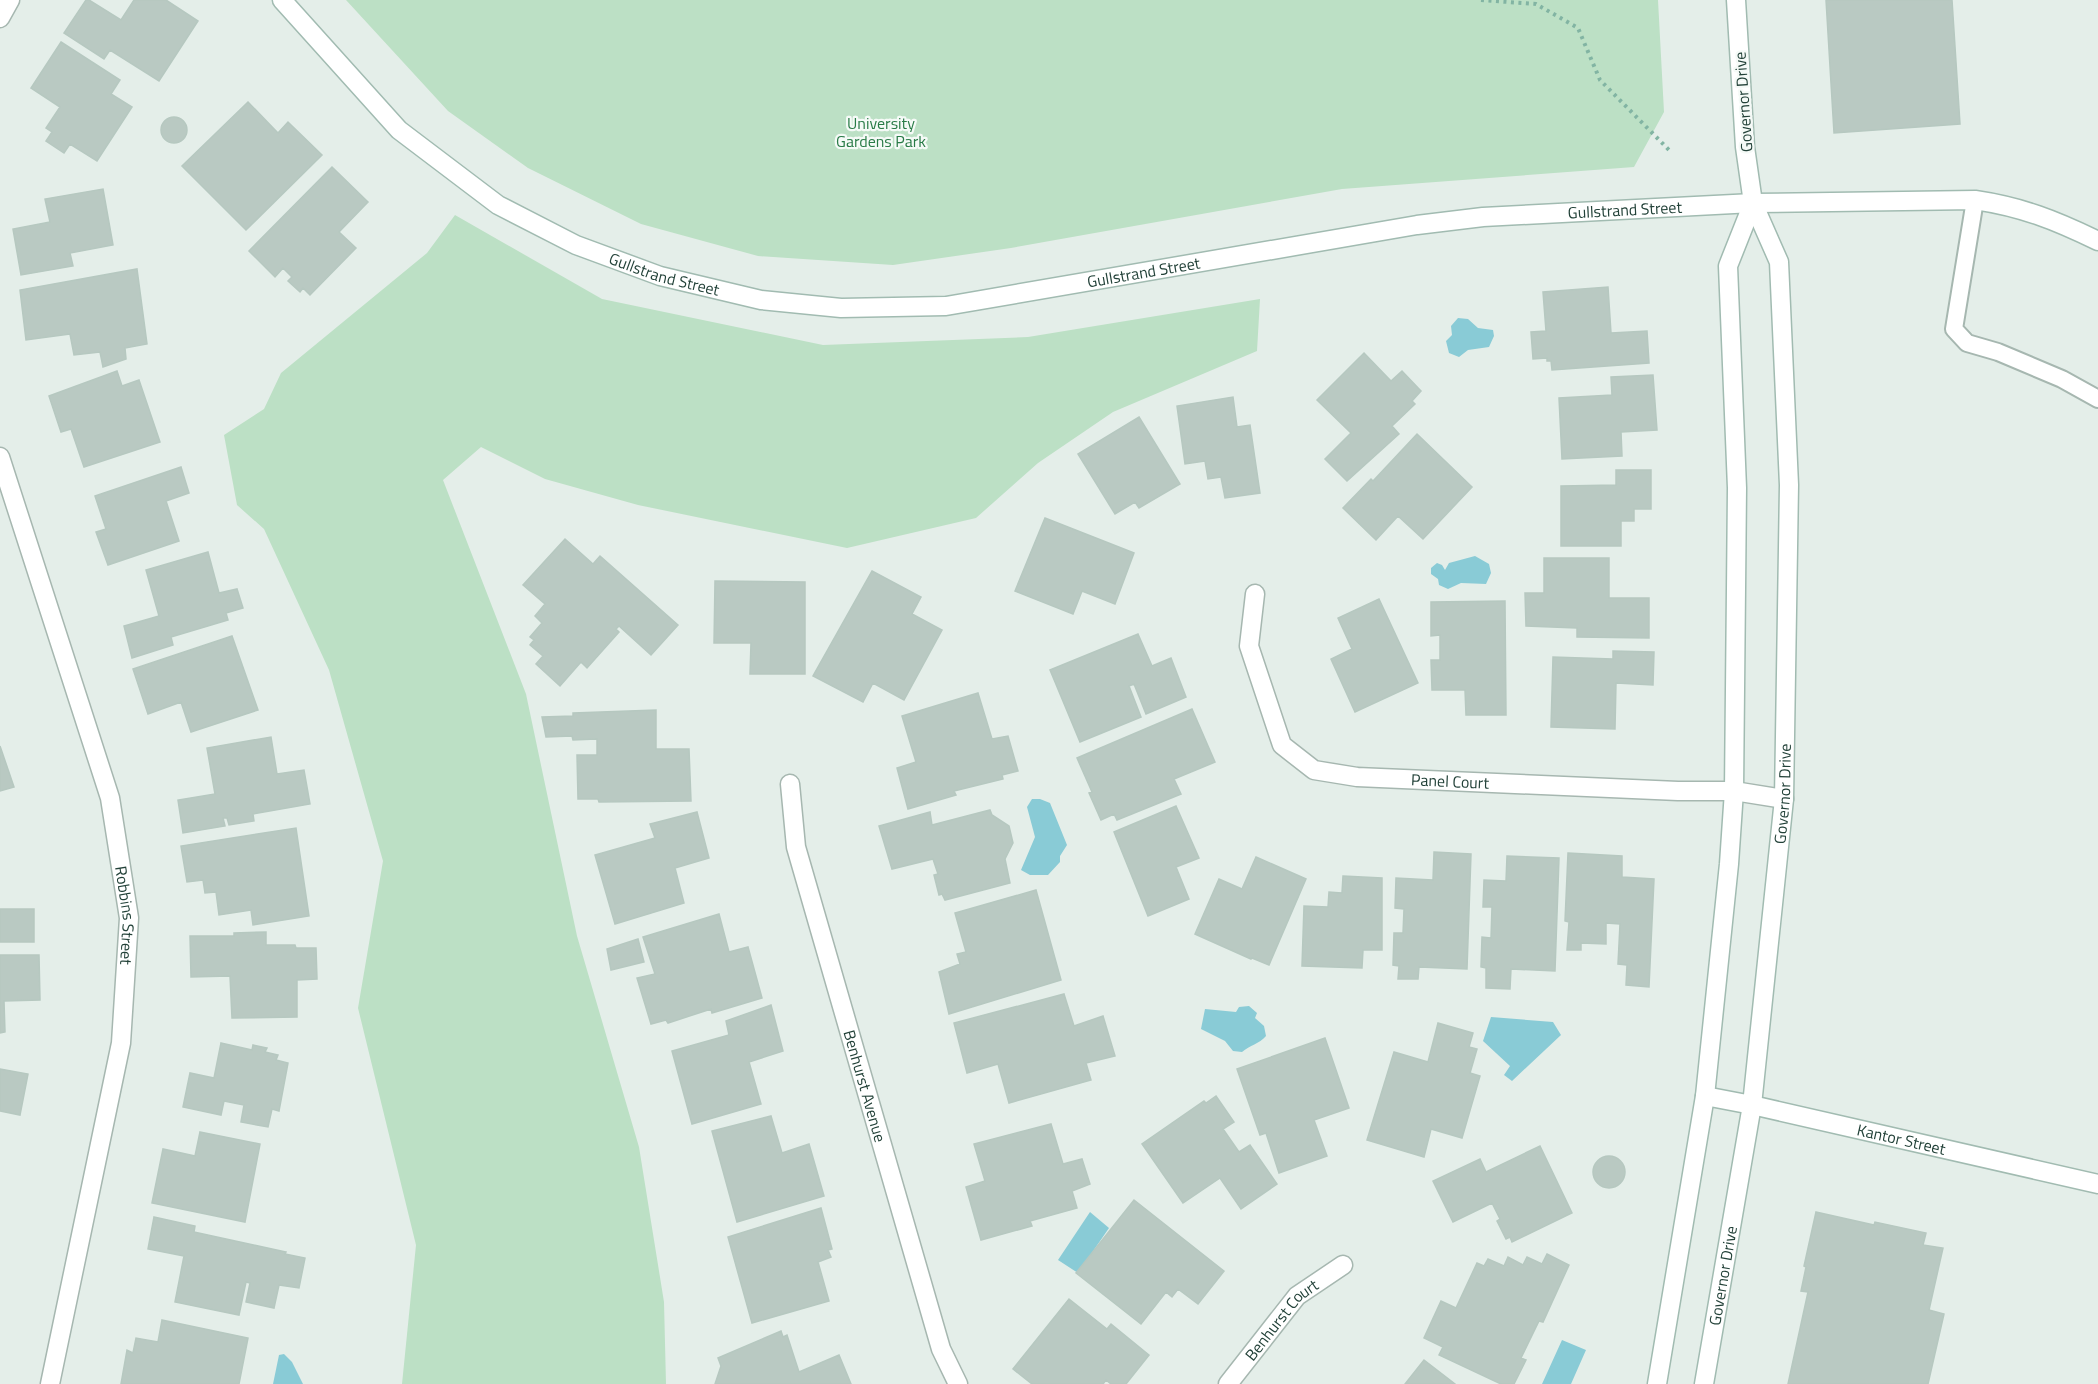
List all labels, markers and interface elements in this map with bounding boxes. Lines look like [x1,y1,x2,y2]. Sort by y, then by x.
street label: Governor Drive [1728,51,1758,153]
park label: University Gardens Park [836,111,926,153]
street label: Gullstrand Street [1567,195,1683,225]
street label: Gullstrand Street [606,246,722,302]
street label: Gullstrand Street [1085,250,1202,294]
street label: Governor Drive [1767,743,1797,845]
street label: Panel Court [1411,767,1490,795]
street label: Robbins Street [109,864,141,966]
street label: Benhurst Avenue [837,1027,893,1145]
street label: Kantor Street [1855,1117,1948,1161]
street label: Governor Drive [1702,1224,1743,1327]
street label: Benhurst Court [1239,1273,1323,1366]

